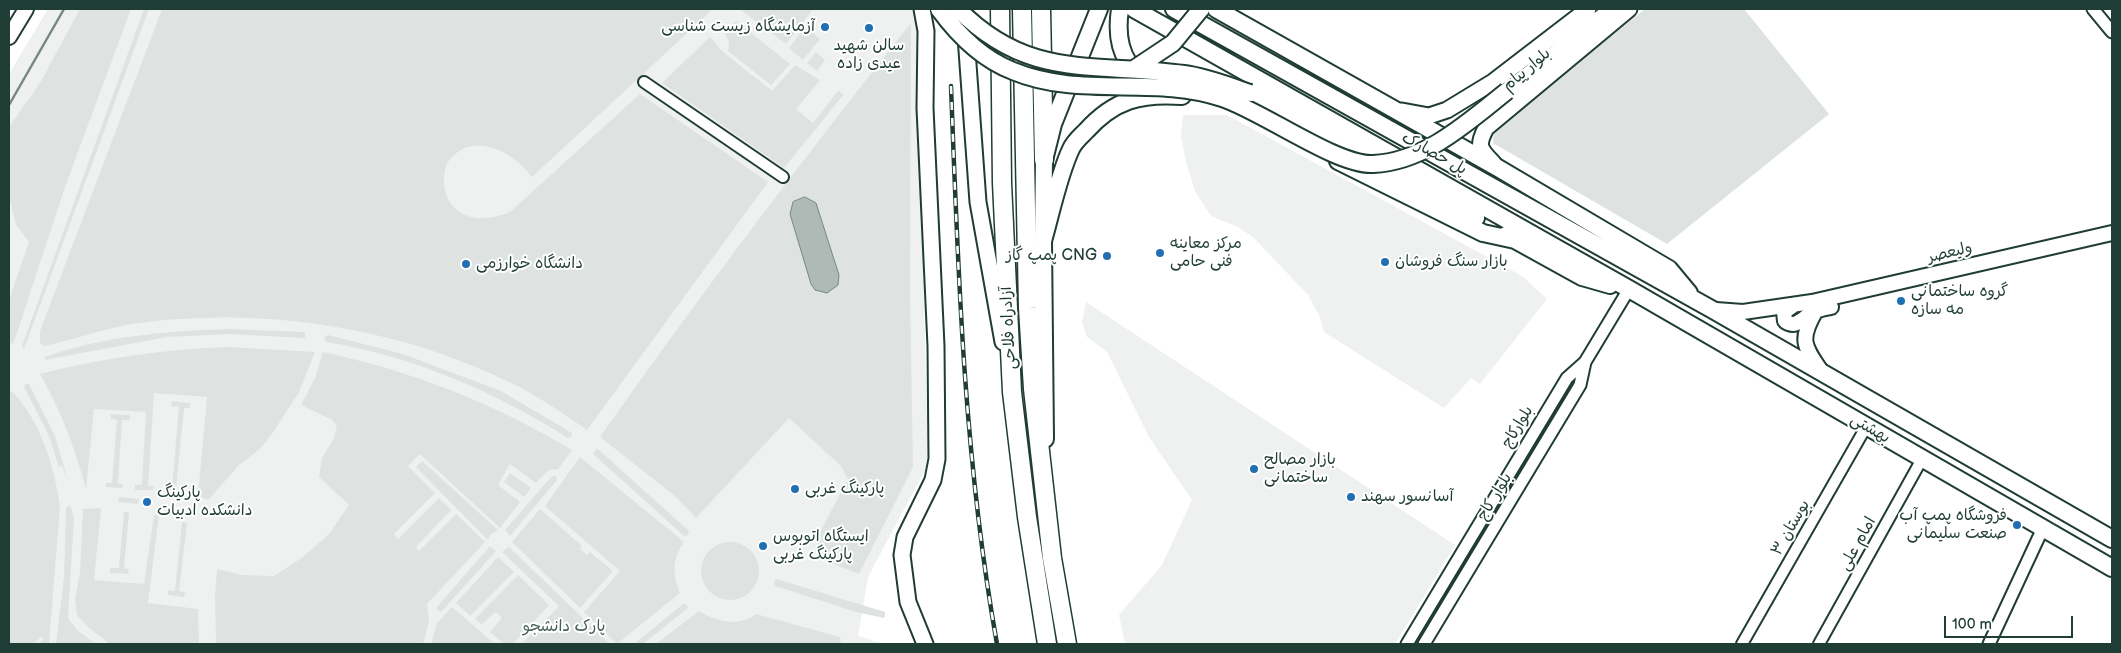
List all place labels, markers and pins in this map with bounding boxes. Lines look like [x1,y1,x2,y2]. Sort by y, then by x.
place label: آزمایشگاه زیست شناسی [661,17,815,37]
marker: آزمایشگاه زیست شناسی [819,21,831,33]
marker: سالن شهید عیدی زاده [863,22,875,34]
place label: سالن شهید عیدی زاده [834,36,904,74]
place label: مرکز معاینه فنی حامی [1170,234,1242,272]
place label: پمپ گاز CNG [1006,246,1097,266]
marker: مرکز معاینه فنی حامی [1154,247,1166,259]
marker: پمپ گاز CNG [1101,250,1113,262]
place label: بازار سنگ فروشان [1395,252,1508,272]
place label: دانشگاه خوارزمی [476,254,583,274]
marker: بازار سنگ فروشان [1379,256,1391,268]
marker: دانشگاه خوارزمی [460,258,472,270]
place label: گروه ساختمانی مه سازه [1911,282,2008,320]
marker: گروه ساختمانی مه سازه [1895,295,1907,307]
place label: بازار مصالح ساختمانی [1264,450,1336,488]
marker: بازار مصالح ساختمانی [1248,463,1260,475]
place label: پارکینگ غربی [805,479,884,499]
place label: پارکینگ دانشکده ادبیات [157,483,253,521]
marker: پارکینگ غربی [789,483,801,495]
place label: آسانسور سهند [1361,487,1453,507]
marker: آسانسور سهند [1345,491,1357,503]
marker: پارکینگ دانشکده ادبیات [141,496,153,508]
place label: فروشگاه پمپ آب صنعت سلیمانی [1899,506,2007,544]
marker: فروشگاه پمپ آب صنعت سلیمانی [2011,519,2023,531]
place label: ایستگاه اتوبوس پارکینگ غربی [773,527,869,565]
marker: ایستگاه اتوبوس پارکینگ غربی [757,540,769,552]

